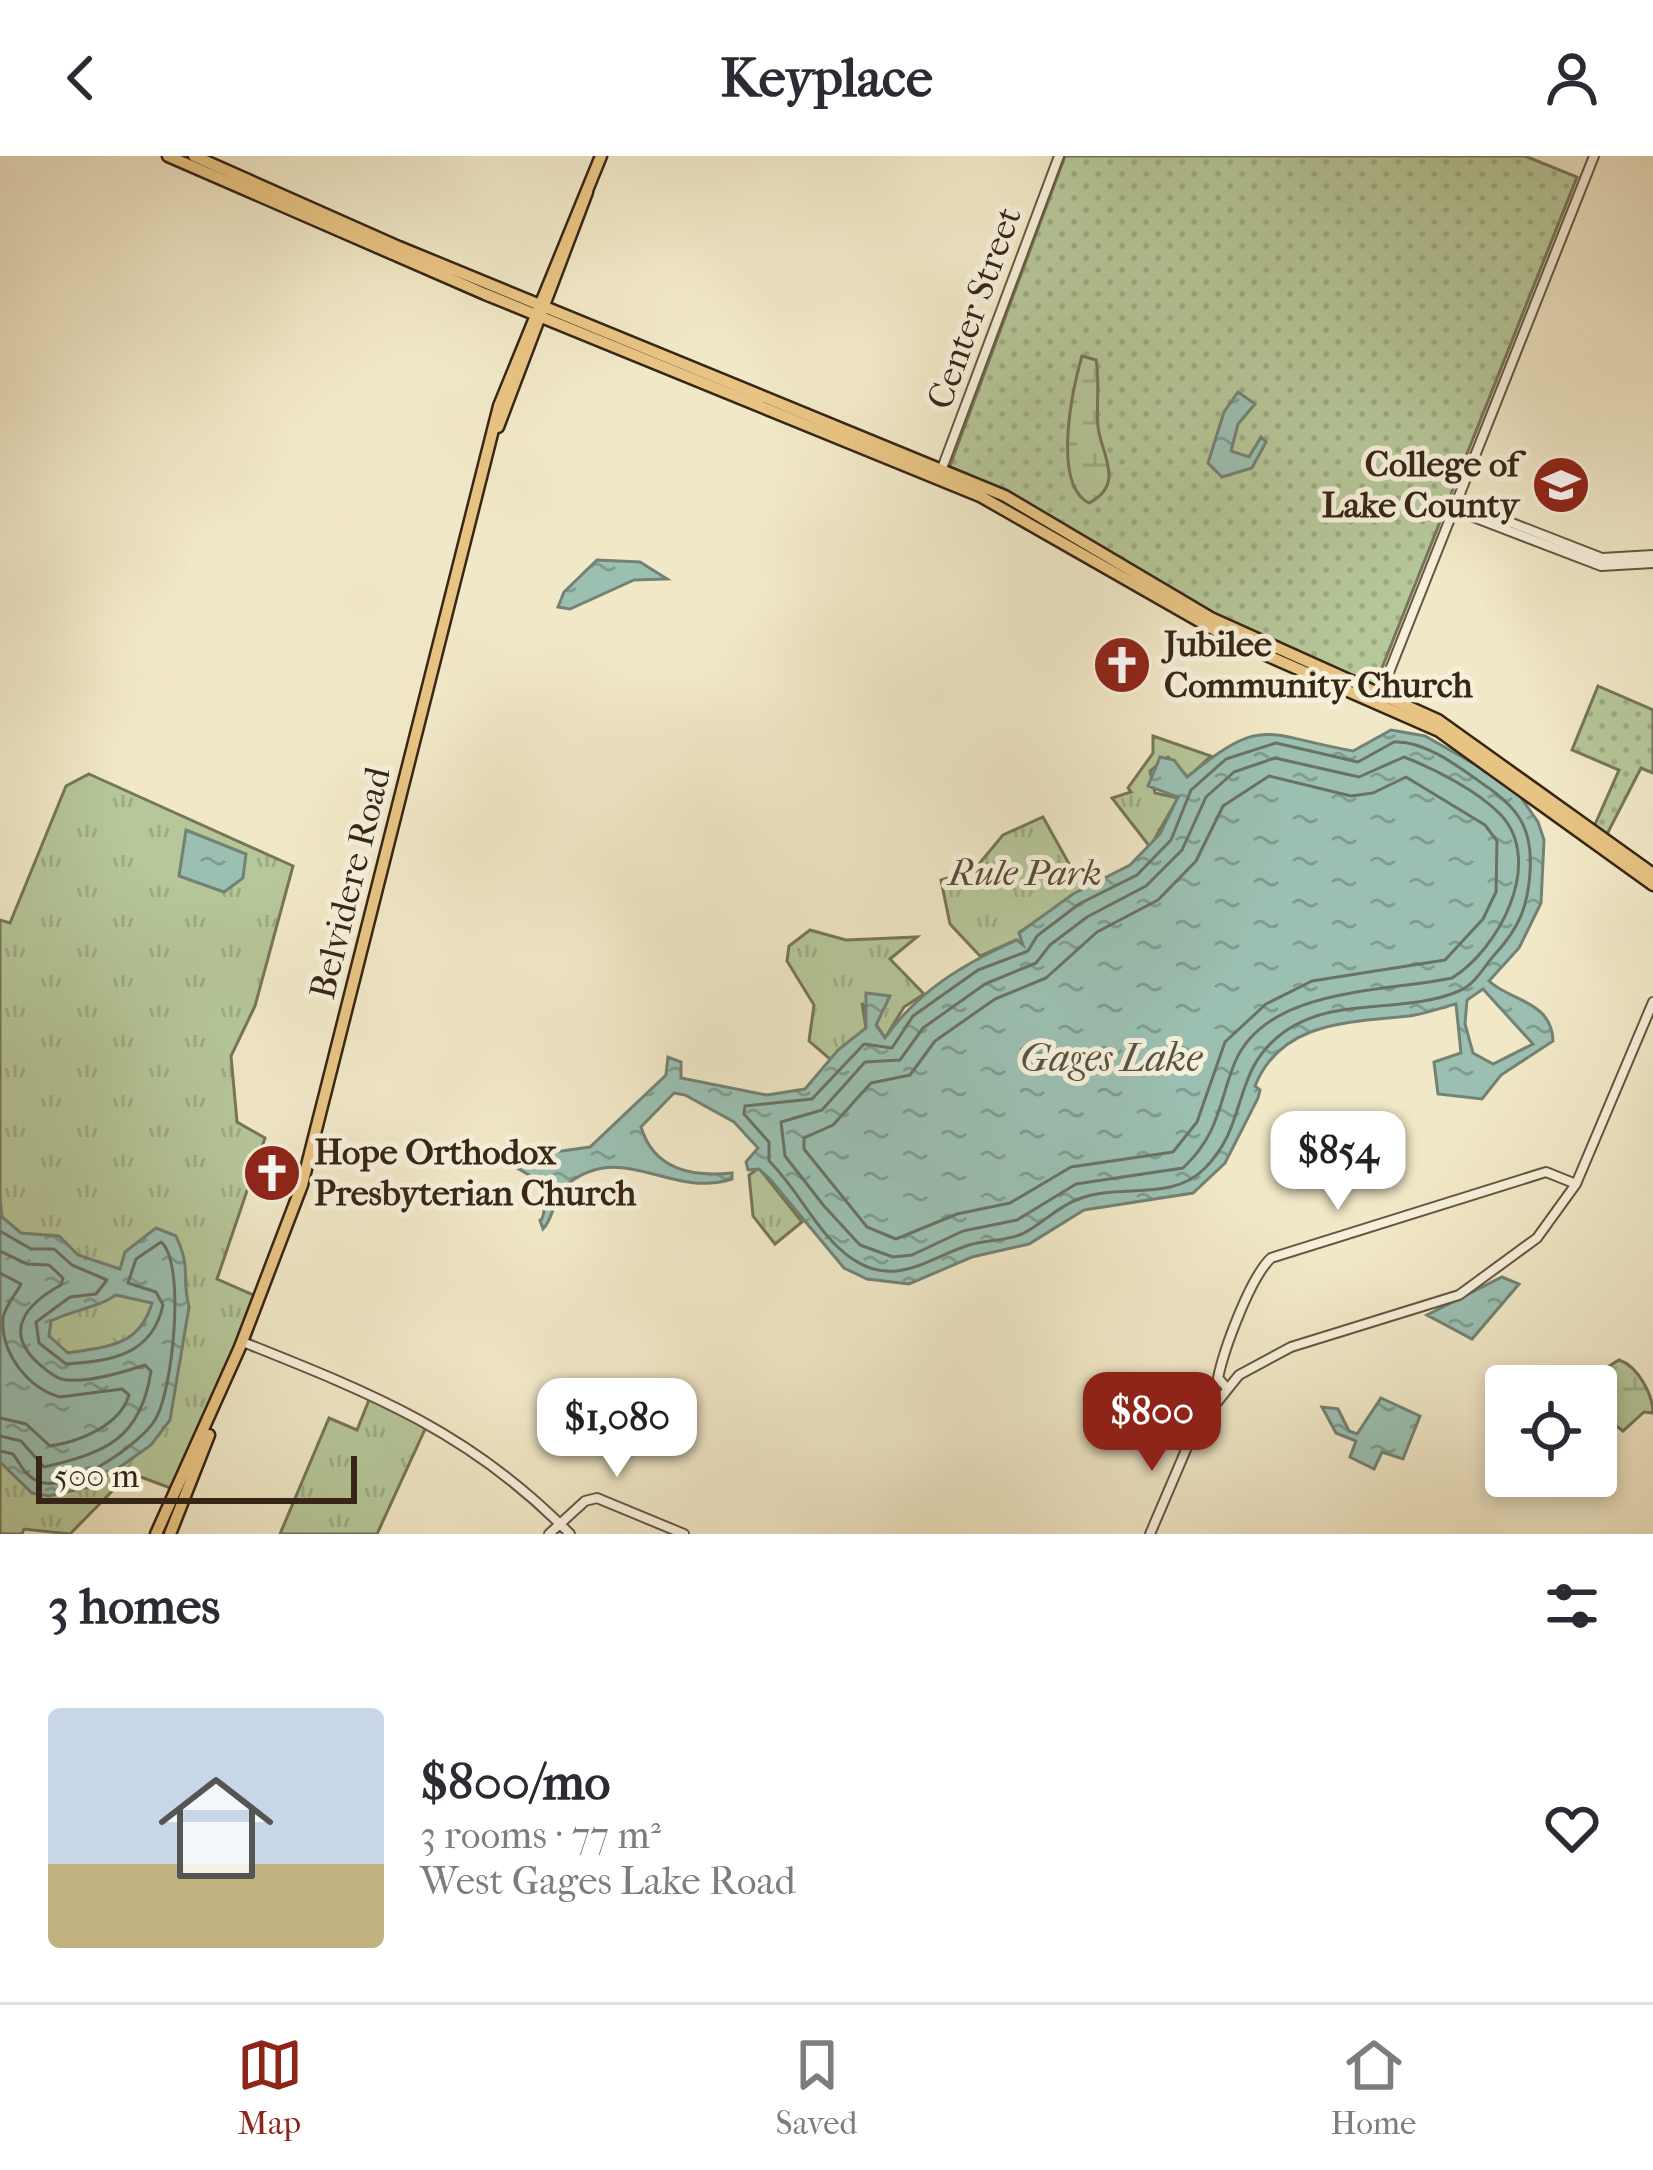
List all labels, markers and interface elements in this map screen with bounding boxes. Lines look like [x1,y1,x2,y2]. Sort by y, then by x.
icon: back [48,45,114,111]
icon: person [1539,45,1605,111]
text: Keyplace [720,47,933,110]
street label: Center Street [918,201,1030,415]
place label: College of Lake County [1322,443,1527,526]
school or university icon: College of Lake County [1530,454,1592,516]
place label: Jubilee Community Church [1161,623,1474,706]
church icon: Jubilee Community Church [1091,634,1153,696]
street label: Belvidere Road [301,762,399,1003]
park label: Rule Park [946,852,1102,894]
water label: Gages Lake [1020,1035,1203,1081]
pin: $854 [1267,1111,1409,1213]
text: $854 [1298,1127,1378,1173]
place label: Hope Orthodox Presbyterian Church [314,1131,637,1214]
church icon: Hope Orthodox Presbyterian Church [241,1142,303,1204]
map controls [1485,1365,1617,1497]
button: locate [1485,1365,1617,1497]
pin: $800 [1081,1372,1223,1474]
pin: $1,080 [519,1378,715,1480]
text: $800 [1110,1388,1194,1434]
text: $1,080 [564,1394,670,1440]
scale bar [36,1450,357,1503]
text: 500 m [54,1457,139,1496]
icon: filters [1539,1573,1605,1639]
text: 3 homes [48,1576,220,1636]
text: $800/mo [420,1752,610,1812]
icon: home [144,1756,288,1900]
icon: heart [1539,1795,1605,1861]
text: 3 rooms · 77 m² [420,1812,661,1858]
text: West Gages Lake Road [420,1858,796,1904]
tab: Map [237,2032,303,2143]
tab: Saved [776,2032,857,2143]
tab: Home [1331,2032,1416,2143]

